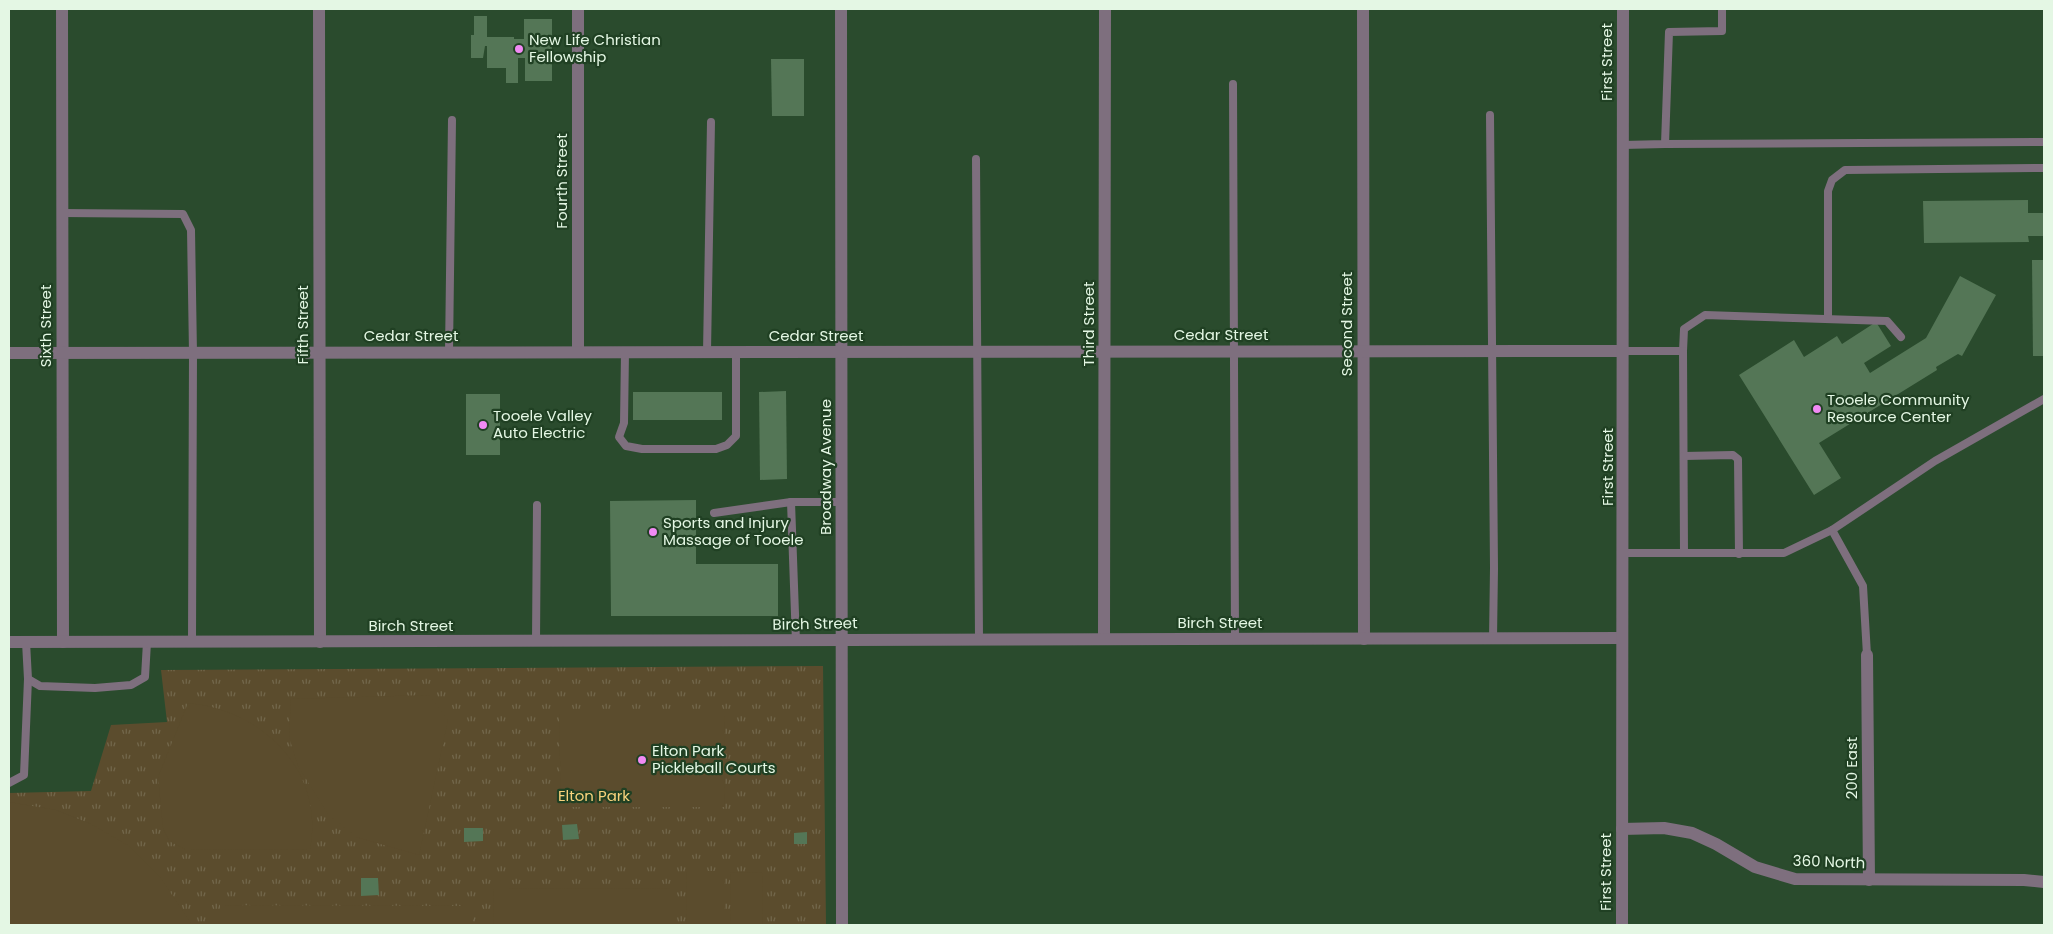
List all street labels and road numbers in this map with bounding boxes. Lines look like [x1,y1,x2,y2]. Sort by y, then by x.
street label: First Street [1596,23,1617,101]
street label: Fourth Street [551,133,572,229]
street label: Second Street [1336,272,1357,376]
street label: Third Street [1078,281,1099,367]
street label: Sixth Street [35,285,56,367]
street label: Fifth Street [292,285,313,365]
street label: Cedar Street [1174,324,1268,345]
street label: Cedar Street [364,325,458,346]
street label: Cedar Street [769,325,863,346]
street label: Broadway Avenue [815,399,836,535]
street label: First Street [1597,428,1618,506]
street label: Birch Street [772,612,858,635]
street label: Birch Street [1177,612,1263,633]
street label: Birch Street [368,615,454,636]
street label: 200 East [1841,737,1862,799]
street label: First Street [1595,833,1616,911]
street label: 360 North [1792,850,1866,873]

